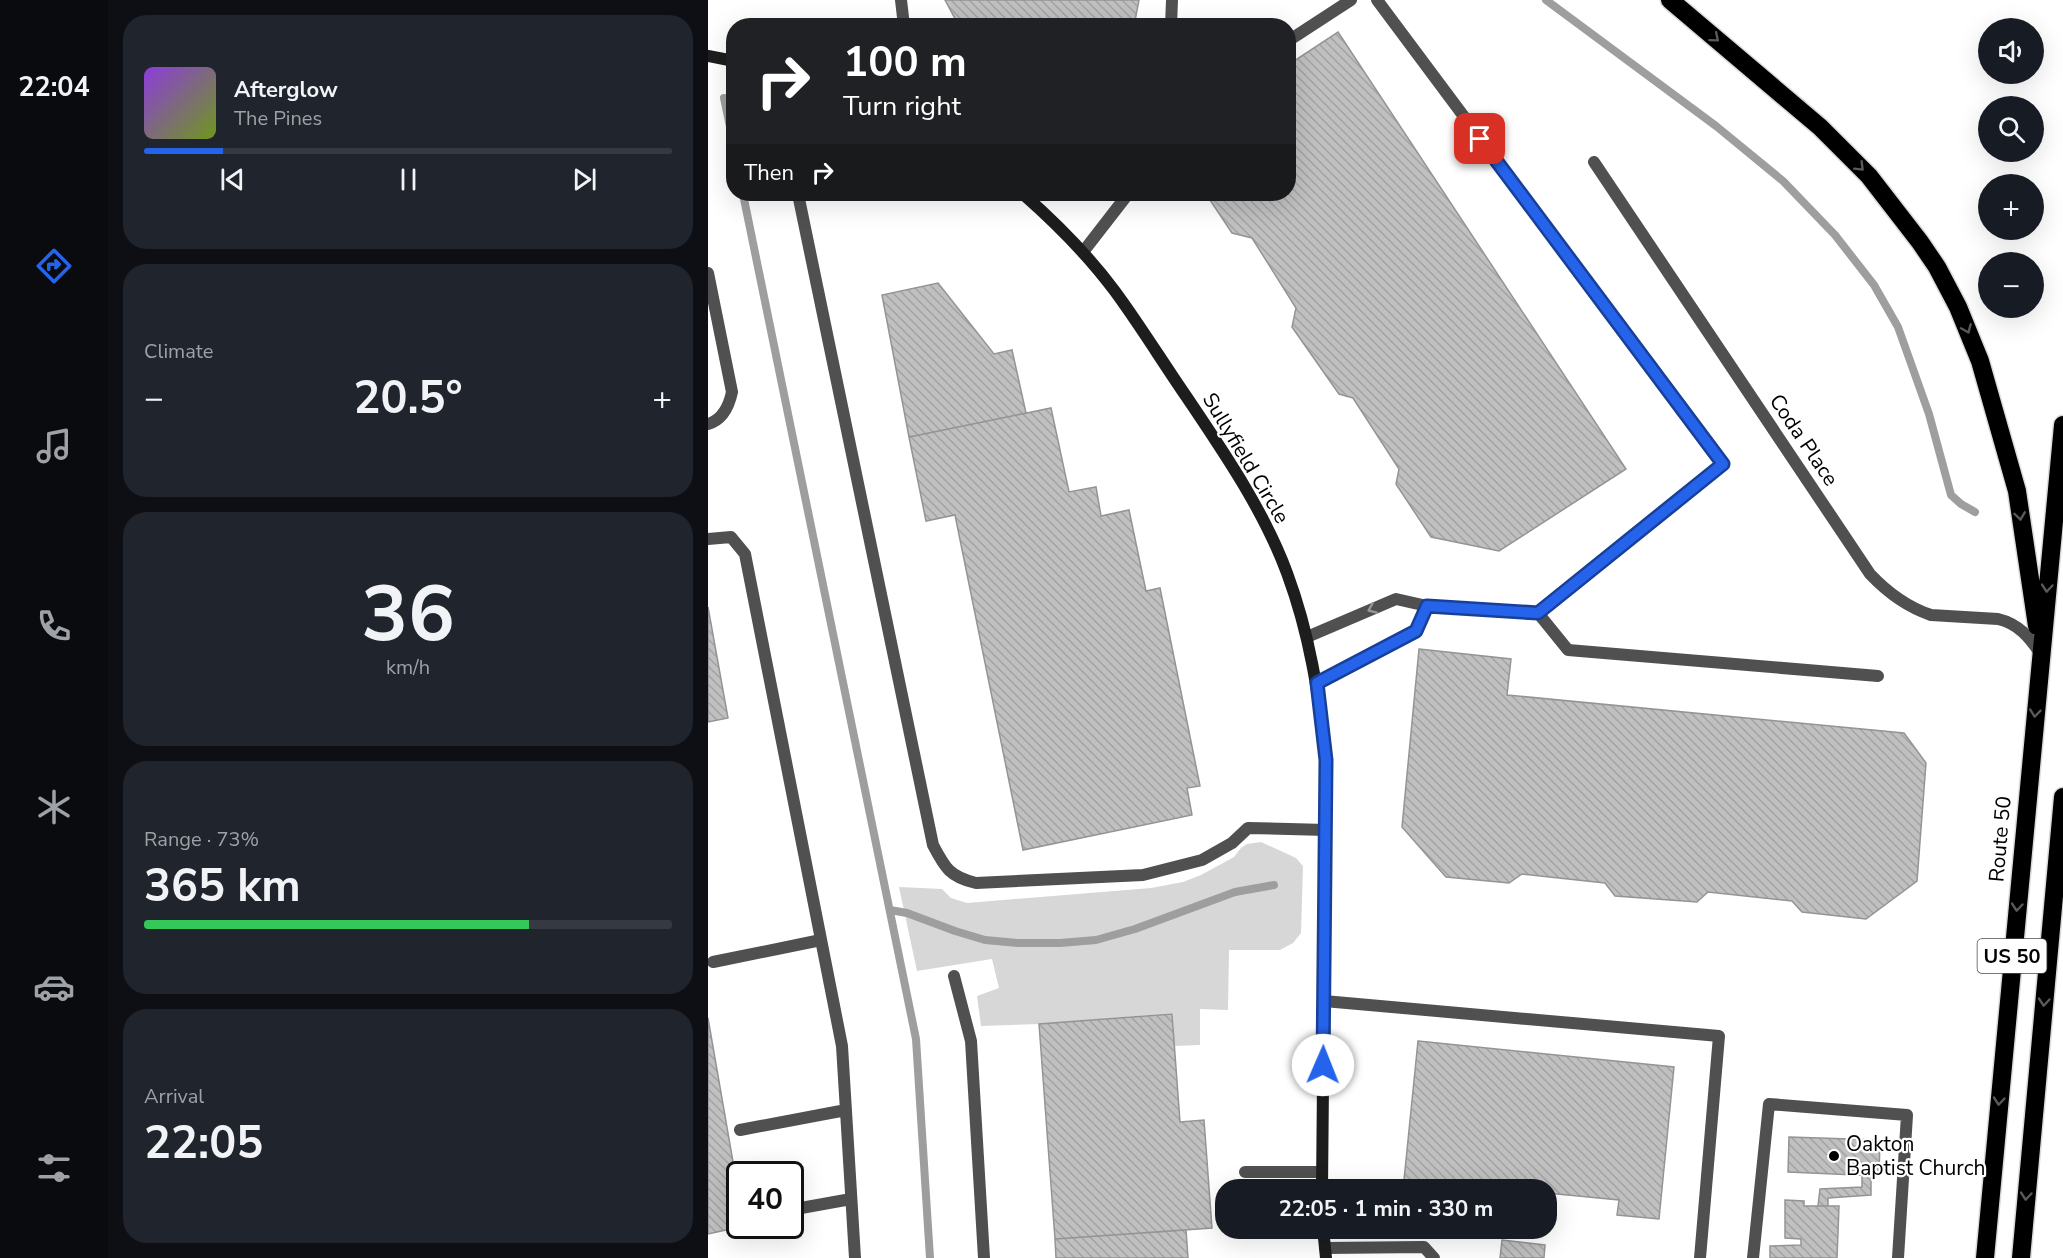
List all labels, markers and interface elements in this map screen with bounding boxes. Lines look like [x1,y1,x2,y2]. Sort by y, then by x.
map controls [1978,18,2044,318]
button: sound [1978,18,2044,84]
one-way arrow [1708,31,1719,42]
text: 100 m [843,34,967,91]
icon: right [744,42,822,120]
text: 22:04 [18,69,90,106]
text: Afterglow [234,75,338,105]
text: Turn right [843,88,961,125]
button: search [1978,96,2044,162]
text: The Pines [234,105,322,132]
pin [1454,113,1505,164]
icon: arrive [1463,122,1496,155]
icon: right [806,156,839,189]
text: Then [744,158,794,188]
one-way arrow [1853,160,1864,171]
icon: previous [216,163,249,196]
icon: pause [392,163,425,196]
icon: next [568,163,601,196]
button: + [1978,174,2044,240]
icon: directions [33,245,75,287]
button: − [1978,252,2044,318]
one-way arrow [1960,323,1972,334]
text: Climate [144,338,213,365]
text: 20.5° [353,368,463,429]
text: − [144,376,164,421]
text: + [652,376,672,421]
street label: Sullyfield Circle [1196,387,1296,529]
street label: Coda Place [1763,389,1845,491]
icon: music [33,425,75,467]
one-way arrow [2014,511,2026,521]
text: 36 [361,561,455,668]
one-way arrow [2041,583,2054,593]
one-way arrow [1367,602,1378,614]
icon: phone [33,605,75,647]
text: km/h [386,654,430,681]
one-way arrow [2029,708,2042,717]
icon: climate [33,786,75,828]
street label: Route 50 [1982,795,2018,883]
text: Range · 73% [144,826,259,853]
text: 365 km [144,856,301,917]
one-way arrow [2011,902,2024,911]
road number: US 50 [1978,939,2046,973]
icon: car [33,966,75,1008]
one-way arrow [2038,998,2051,1007]
position arrow [1291,1033,1355,1097]
text: Arrival [144,1083,204,1110]
one-way arrow [1993,1096,2006,1105]
text: 22:05 [144,1113,263,1174]
place label: Oakton Baptist Church [1846,1130,1985,1182]
icon: filters [33,1147,75,1189]
marker: Oakton Baptist Church [1827,1149,1841,1163]
speed limit sign: 40 [726,1161,804,1239]
one-way arrow [2020,1192,2033,1201]
text: 22:05 · 1 min · 330 m [1279,1194,1493,1224]

